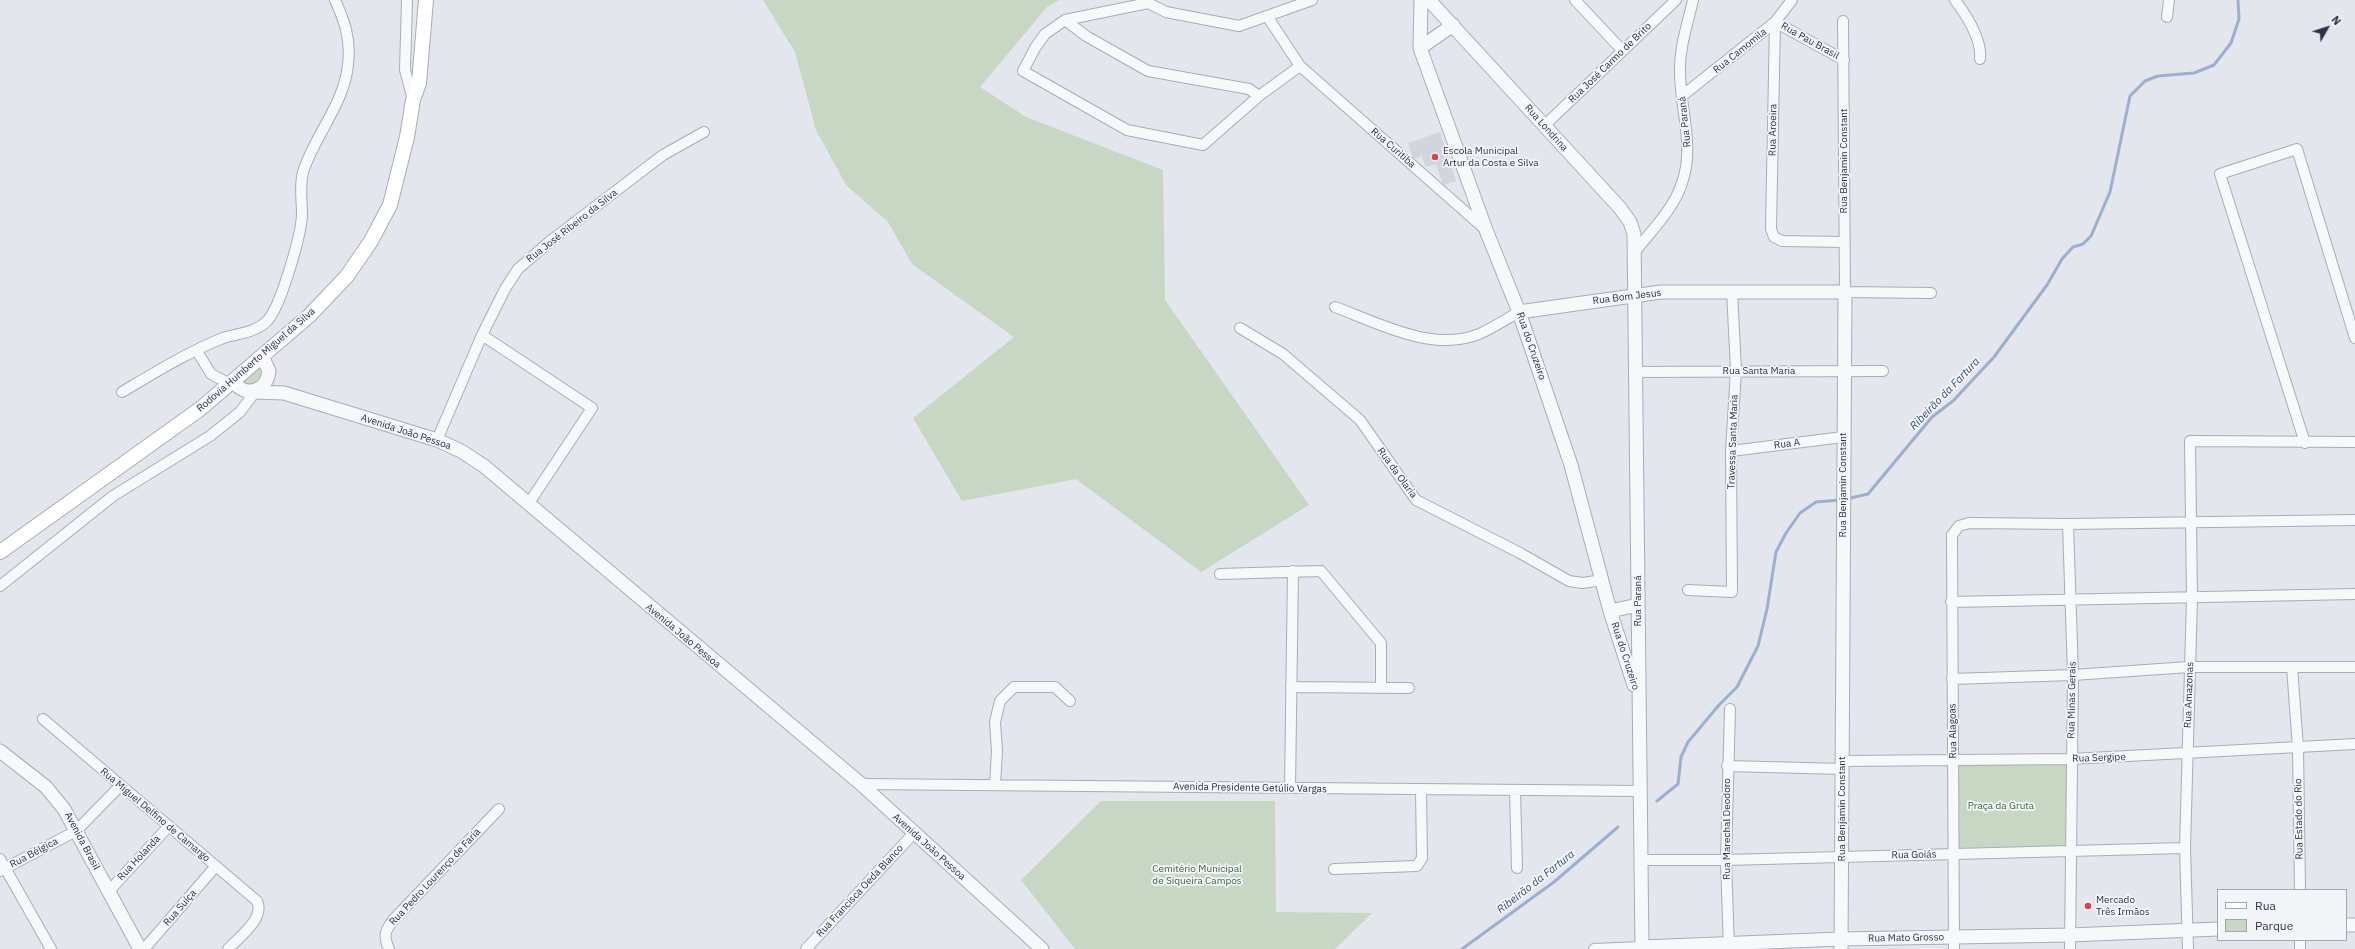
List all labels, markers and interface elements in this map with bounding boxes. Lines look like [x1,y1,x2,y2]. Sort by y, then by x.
north arrow [2307,8,2347,48]
text: N [2328,13,2344,28]
street label: Rua José Carmo de Brito [1566,20,1654,106]
street label: Rua Pau Brasil [1779,20,1841,62]
street label: Rua Camomila [1711,26,1769,76]
street label: Rua Paraná [1676,96,1694,148]
street label: Rua Londrina [1522,102,1570,154]
street label: Rua Aroeira [1767,104,1779,156]
street label: Rua Benjamin Constant [1838,109,1850,213]
street label: Rua Curitiba [1368,125,1418,171]
place label: Escola Municipal Artur da Costa e Silva [1443,145,1539,168]
marker: Escola Municipal Artur da Costa e Silva [1430,152,1440,162]
street label: Rua José Ribeiro da Silva [524,187,620,265]
street label: Rua Bom Jesus [1592,287,1662,307]
street label: Rodovia Humberto Miguel da Silva [194,305,318,415]
street label: Rua do Cruzeiro [1514,311,1548,381]
water label: Ribeirão da Fartura [1907,355,1983,433]
street label: Rua Santa Maria [1723,365,1795,377]
street label: Travessa Santa Maria [1725,394,1741,490]
street label: Avenida João Pessoa [359,412,453,452]
street label: Rua Benjamin Constant [1837,433,1849,537]
street label: Rua A [1773,436,1801,452]
street label: Rua da Olaria [1375,445,1419,501]
street label: Rua Paraná [1632,575,1644,627]
street label: Avenida João Pessoa [643,601,723,671]
street label: Rua do Cruzeiro [1608,620,1642,692]
street label: Rua Minas Gerais [2065,661,2079,739]
street label: Rua Amazonas [2182,662,2196,728]
street label: Rua Alagoas [1947,703,1959,759]
street label: Rua Sergipe [2072,751,2126,765]
street label: Rua Benjamin Constant [1836,757,1848,861]
street label: Rua Miguel Delfino de Camargo [98,766,212,864]
street label: Rua Marechal Deodoro [1721,778,1733,880]
street label: Rua Estado do Rio [2292,778,2306,860]
street label: Avenida Presidente Getúlio Vargas [1173,781,1327,795]
park label: Praça da Gruta [1968,800,2034,812]
street label: Avenida Brasil [62,810,102,872]
street label: Avenida João Pessoa [890,811,968,883]
street label: Rua Pedro Lourenço de Faria [387,826,483,928]
street label: Rua Holanda [115,833,163,883]
street label: Rua Bélgica [8,835,60,871]
street label: Rua Francisca Oeda Blanco [814,842,906,940]
water label: Ribeirão da Fartura [1494,848,1578,916]
street label: Rua Goiás [1891,849,1937,861]
park label: Cemitério Municipal de Siqueira Campos [1152,863,1242,886]
street label: Rua Suíça [161,887,199,929]
legend [2217,889,2347,941]
place label: Mercado Três Irmãos [2096,894,2150,918]
text: Rua [2255,898,2276,913]
marker: Mercado Três Irmãos [2083,901,2093,911]
text: Parque [2255,918,2293,933]
street label: Rua Mato Grosso [1868,931,1944,945]

